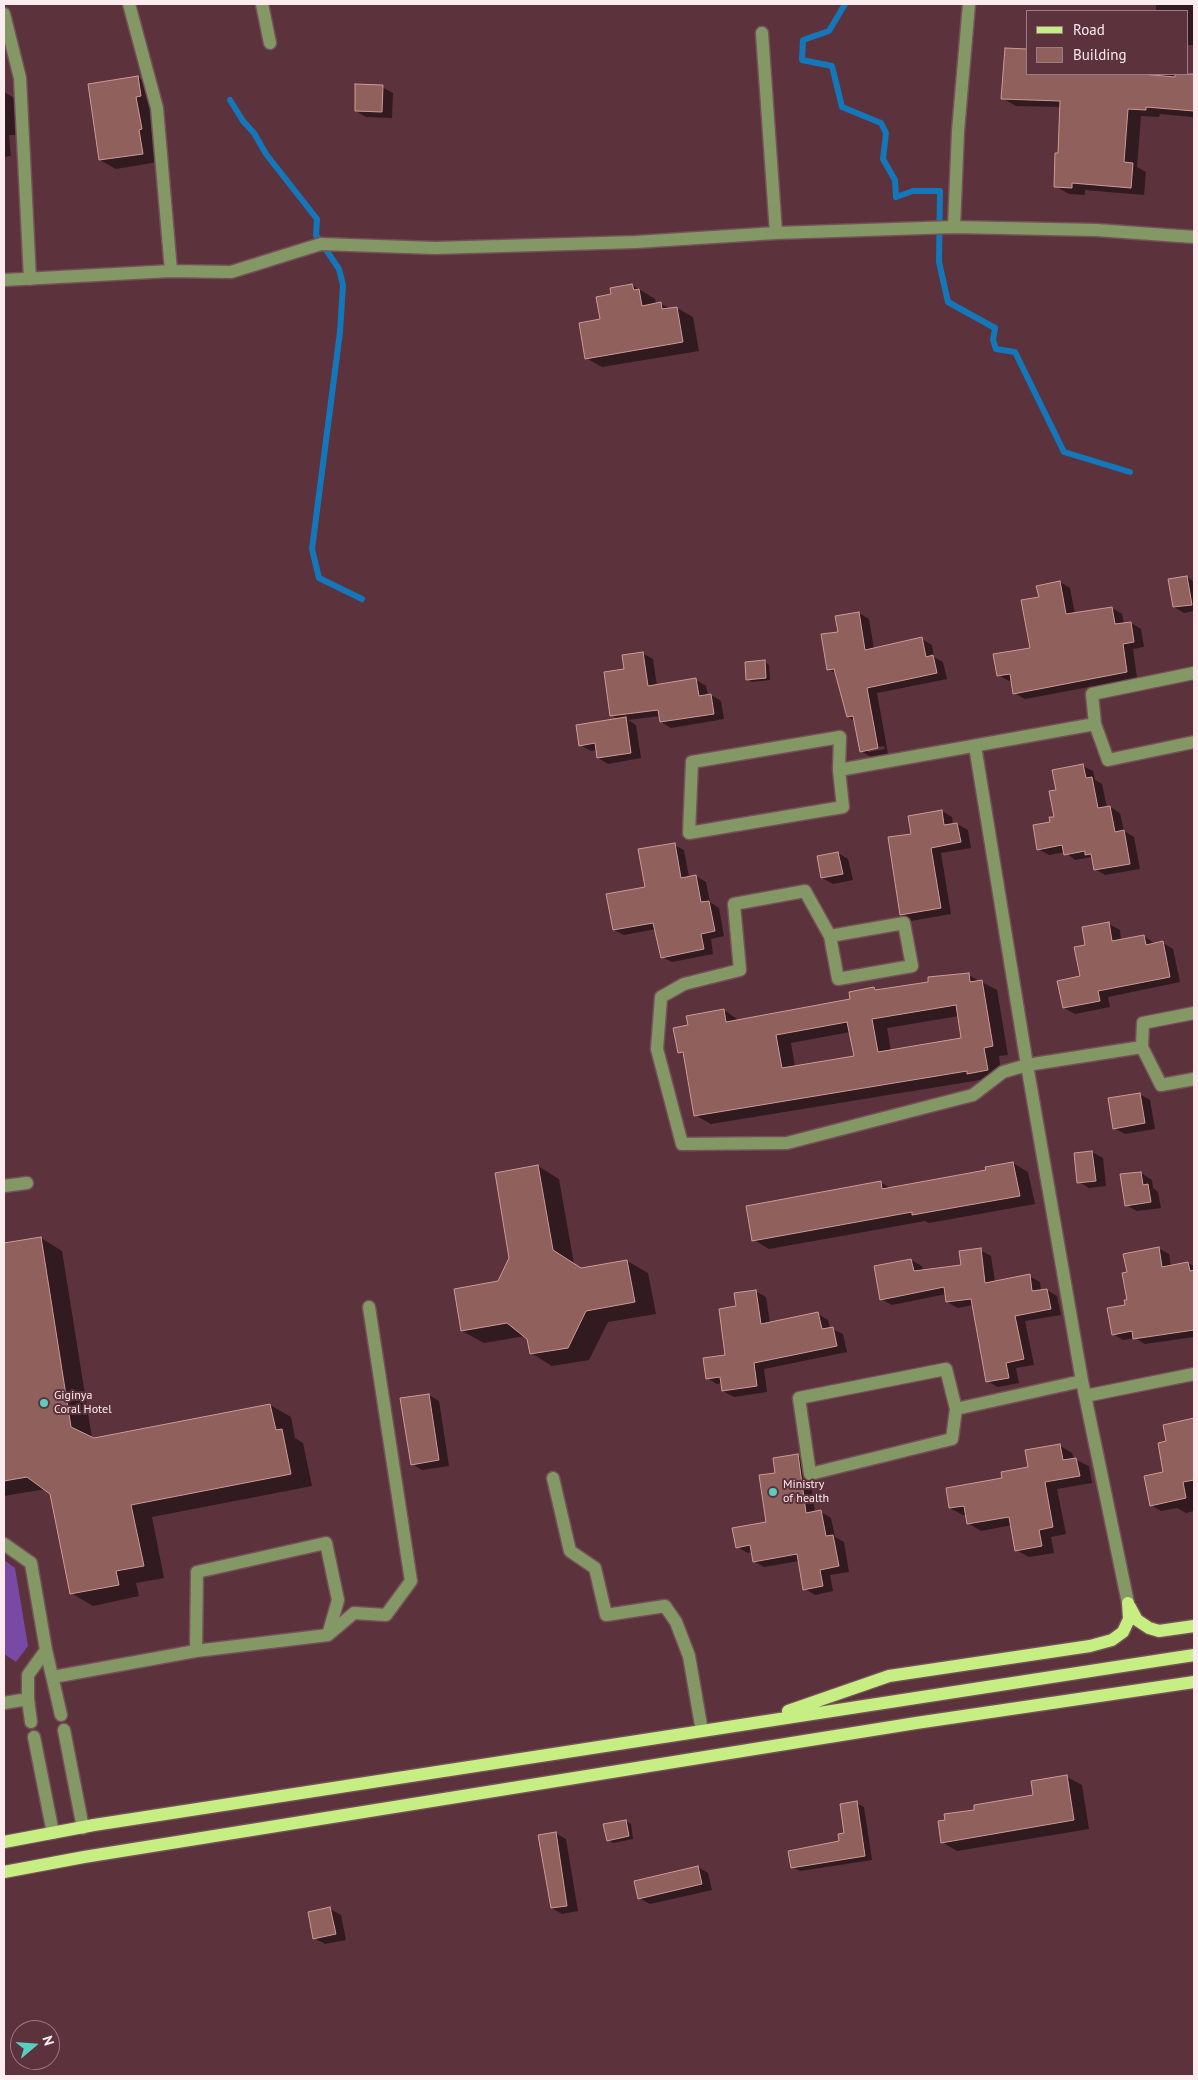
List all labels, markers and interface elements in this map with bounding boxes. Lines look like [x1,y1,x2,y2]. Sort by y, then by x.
legend [1026,10,1188,75]
text: Road [1073,20,1105,39]
text: Building [1073,45,1127,64]
place label: Giginya Coral Hotel [54,1389,112,1417]
marker: Giginya Coral Hotel [38,1397,50,1409]
place label: Ministry of health [783,1478,829,1506]
marker: Ministry of health [767,1486,779,1498]
north arrow [10,2020,60,2070]
text: N [38,2034,58,2048]

